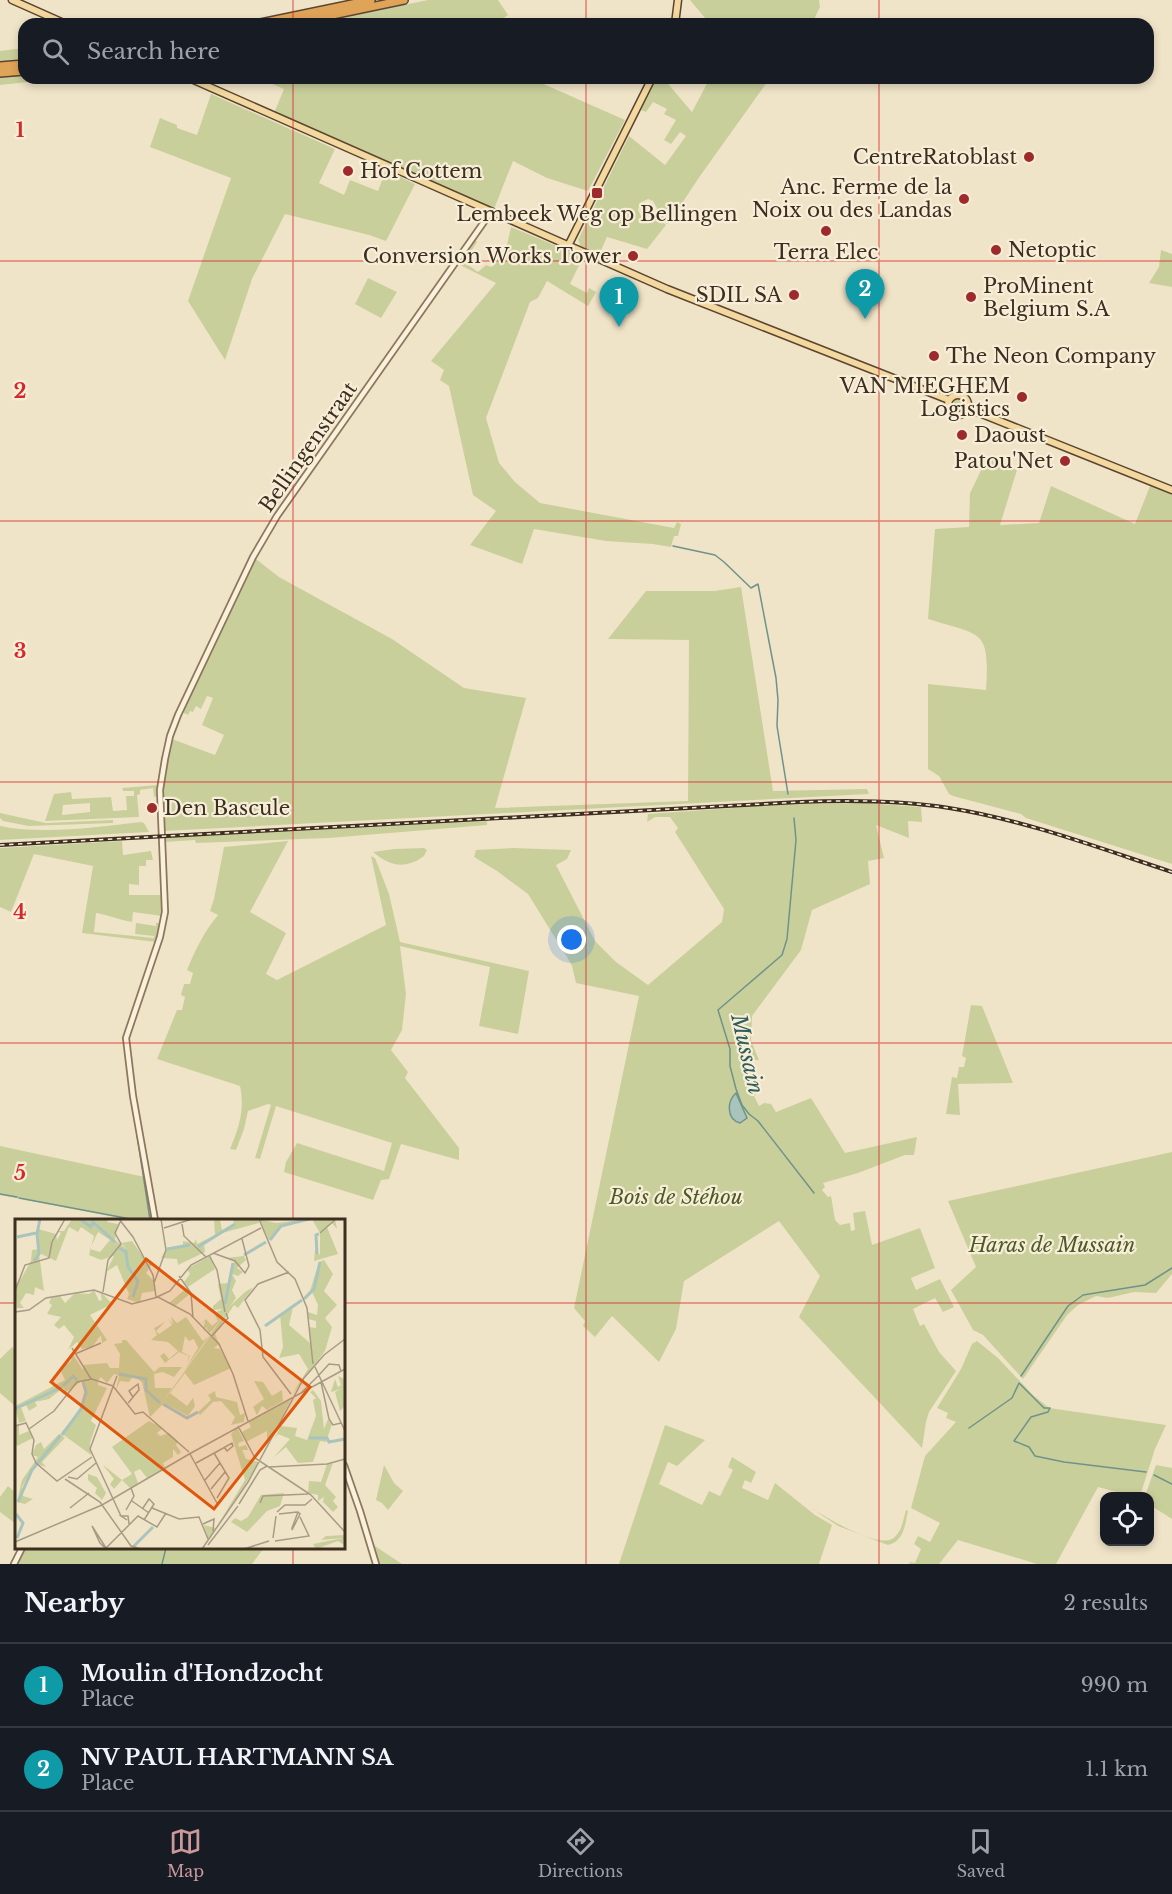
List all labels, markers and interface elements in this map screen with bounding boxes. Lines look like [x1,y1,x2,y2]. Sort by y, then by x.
search box [18,18,1154,84]
icon: search [39,35,72,68]
text: Search here [87,38,220,65]
text: 1 [16,118,25,142]
place label: CentreRatoblast [853,145,1017,169]
marker: CentreRatoblast [1022,150,1036,164]
place label: Hof Cottem [360,159,483,183]
marker: Hof Cottem [341,164,355,178]
place label: Anc. Ferme de la Noix ou des Landas [752,175,953,222]
marker: Lembeek Weg op Bellingen [590,186,604,200]
marker: Anc. Ferme de la Noix ou des Landas [957,192,971,206]
place label: Lembeek Weg op Bellingen [456,202,738,226]
marker: Terra Elec [819,224,833,238]
place label: Netoptic [1008,238,1097,262]
place label: Terra Elec [774,240,878,264]
marker: Netoptic [989,243,1003,257]
place label: Conversion Works Tower [363,244,621,268]
marker: Conversion Works Tower [626,249,640,263]
pin: 2 [846,270,884,319]
place label: ProMinent Belgium S.A [983,274,1110,321]
pin: 1 [600,278,638,327]
place label: SDIL SA [696,283,783,307]
marker: SDIL SA [787,288,801,302]
marker: ProMinent Belgium S.A [964,290,978,304]
place label: The Neon Company [946,344,1156,368]
marker: The Neon Company [927,349,941,363]
place label: VAN MIEGHEM Logistics [839,374,1010,421]
street label: Bellingenstraat [254,377,362,517]
text: 2 [13,379,27,403]
marker: VAN MIEGHEM Logistics [1015,390,1029,404]
place label: Daoust [974,423,1046,447]
marker: Daoust [955,428,969,442]
place label: Patou'Net [954,449,1053,473]
marker: Patou'Net [1058,454,1072,468]
text: 3 [14,639,26,663]
place label: Den Bascule [164,796,290,820]
marker: Den Bascule [145,801,159,815]
text: 4 [13,900,27,924]
your location [557,925,586,954]
water label: Mussain [725,1010,769,1097]
text: 5 [14,1161,26,1185]
park label: Bois de Stéhou [608,1185,743,1209]
inset map [15,1219,345,1549]
park label: Haras de Mussain [968,1233,1135,1257]
map controls [1100,1492,1154,1546]
button: locate [1100,1492,1154,1546]
text: Nearby [24,1587,125,1619]
text: 2 results [1064,1591,1148,1615]
text: Moulin d'Hondzocht [81,1660,323,1687]
text: 1 [39,1673,48,1697]
text: 990 m [1081,1673,1148,1697]
text: Place [81,1687,135,1711]
text: NV PAUL HARTMANN SA [81,1744,393,1771]
text: 2 [37,1757,50,1781]
text: 1.1 km [1085,1757,1148,1781]
text: Place [81,1771,135,1795]
tab: Map [167,1825,204,1881]
tab: Directions [538,1825,623,1881]
tab: Saved [957,1825,1005,1881]

